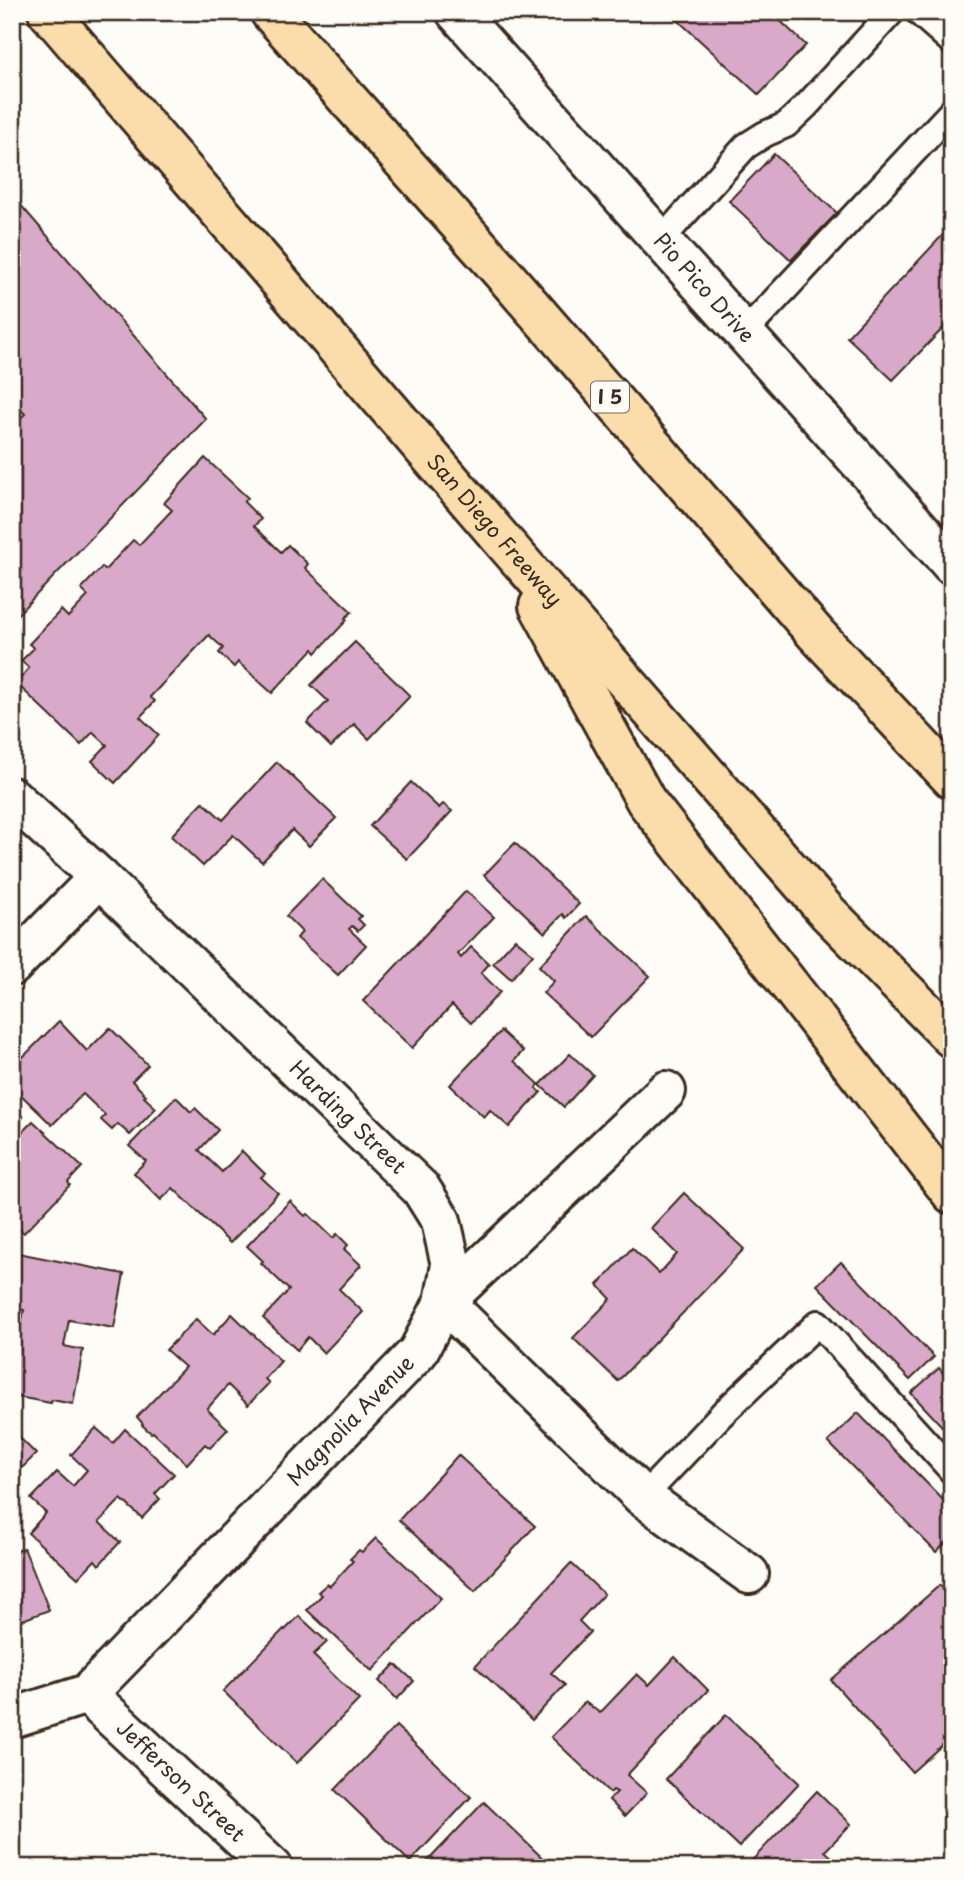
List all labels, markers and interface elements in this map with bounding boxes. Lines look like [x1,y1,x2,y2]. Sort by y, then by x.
street label: Pio Pico Drive [647,225,763,349]
road number: I 5 [591,382,629,412]
street label: San Diego Freeway [420,446,571,613]
street label: Harding Street [283,1052,414,1181]
street label: Magnolia Avenue [279,1347,421,1492]
street label: Jefferson Street [110,1712,253,1848]

